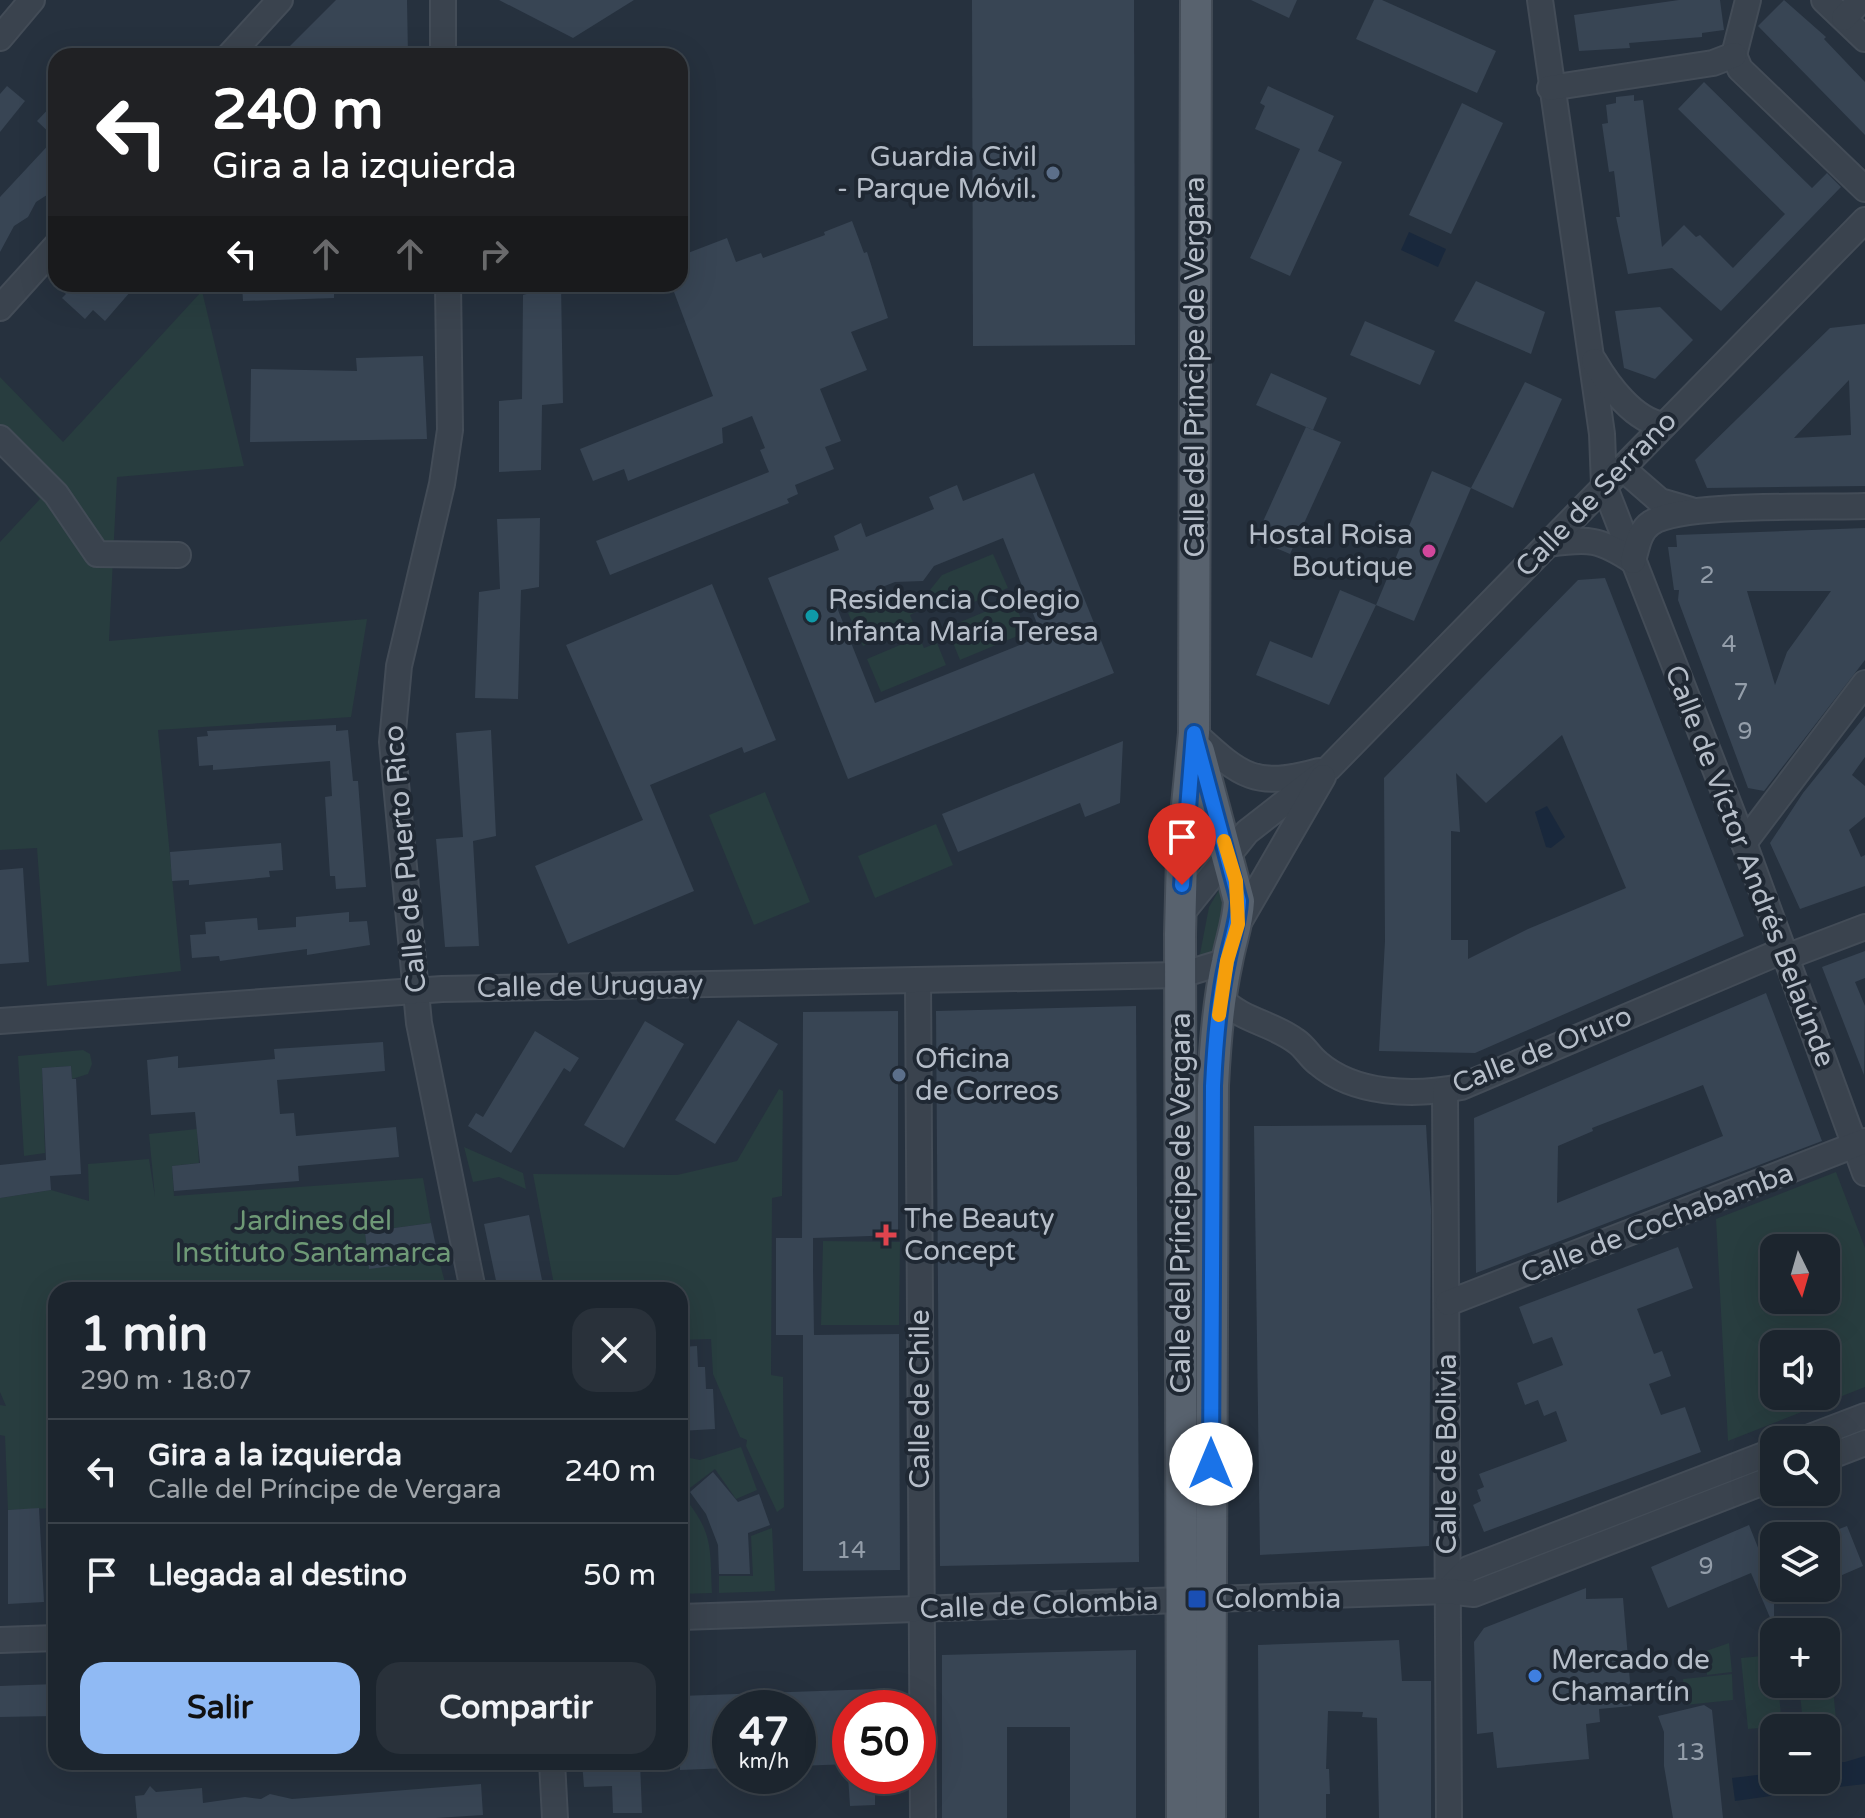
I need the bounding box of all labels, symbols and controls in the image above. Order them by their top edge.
text: 240 m [212,77,383,144]
icon: left [80,80,184,184]
place label: Guardia Civil - Parque Móvil. [837,140,1037,206]
text: Gira a la izquierda [212,145,517,188]
marker: Guardia Civil - Parque Móvil. [1044,164,1062,182]
street label: Calle del Príncipe de Vergara [1178,177,1212,557]
icon: left [220,232,264,276]
icon: ahead [304,232,348,276]
icon: ahead [388,232,432,276]
icon: right [472,232,516,276]
street label: Calle de Serrano [1508,404,1684,584]
place label: Hostal Roisa Boutique [1248,518,1413,584]
marker: Hostal Roisa Boutique [1420,542,1438,560]
house number: 2 [1699,561,1715,590]
place label: Residencia Colegio Infanta María Teresa [828,583,1099,649]
marker: Residencia Colegio Infanta María Teresa [803,607,821,625]
house number: 4 [1721,630,1737,659]
street label: Calle de Víctor Andrés Belaúnde [1658,660,1842,1072]
house number: 7 [1733,678,1749,707]
house number: 9 [1737,717,1753,746]
street label: Calle de Puerto Rico [376,724,434,994]
pin [1148,803,1216,885]
icon: arrive [1160,815,1204,859]
street label: Calle de Uruguay [476,967,704,1005]
street label: Calle de Oruro [1447,999,1637,1101]
street label: Calle del Príncipe de Vergara [1164,1013,1198,1393]
place label: Oficina de Correos [915,1042,1059,1108]
marker: Oficina de Correos [890,1066,908,1084]
street label: Calle de Cochabamba [1516,1155,1798,1291]
place label: The Beauty Concept [904,1202,1054,1268]
park label: Jardines del Instituto Santamarca [175,1204,451,1270]
marker: The Beauty Concept [875,1224,897,1246]
north arrow [1760,1234,1840,1314]
map controls [1760,1234,1840,1794]
text: 1 min [80,1306,208,1364]
button: close [572,1308,656,1392]
street label: Calle de Chile [903,1309,937,1489]
button: sound [1760,1330,1840,1410]
street label: Calle de Bolivia [1430,1354,1464,1554]
text: 290 m · 18:07 [80,1365,252,1396]
position arrow [1169,1422,1253,1506]
button: search [1760,1426,1840,1506]
text: Gira a la izquierda [148,1437,402,1474]
icon: left [80,1449,124,1493]
text: 240 m [564,1453,656,1490]
text: Calle del Príncipe de Vergara [148,1474,502,1505]
button: layers [1760,1522,1840,1602]
house number: 14 [836,1536,866,1565]
house number: 9 [1698,1552,1714,1581]
icon: arrive [80,1553,124,1597]
text: Llegada al destino [148,1557,407,1594]
text: 50 m [583,1557,656,1594]
place label: Colombia [1215,1582,1341,1616]
street label: Calle de Colombia [919,1584,1159,1626]
marker: Colombia [1186,1588,1208,1610]
button: + [1760,1618,1840,1698]
place label: Mercado de Chamartín [1551,1643,1710,1709]
button: Salir [80,1662,360,1754]
button: Compartir [376,1662,656,1754]
marker: Mercado de Chamartín [1526,1667,1544,1685]
speed limit sign: 50 [832,1690,936,1794]
text: 47 [739,1708,789,1756]
button: − [1760,1714,1840,1794]
house number: 13 [1675,1738,1705,1767]
text: km/h [739,1750,789,1774]

